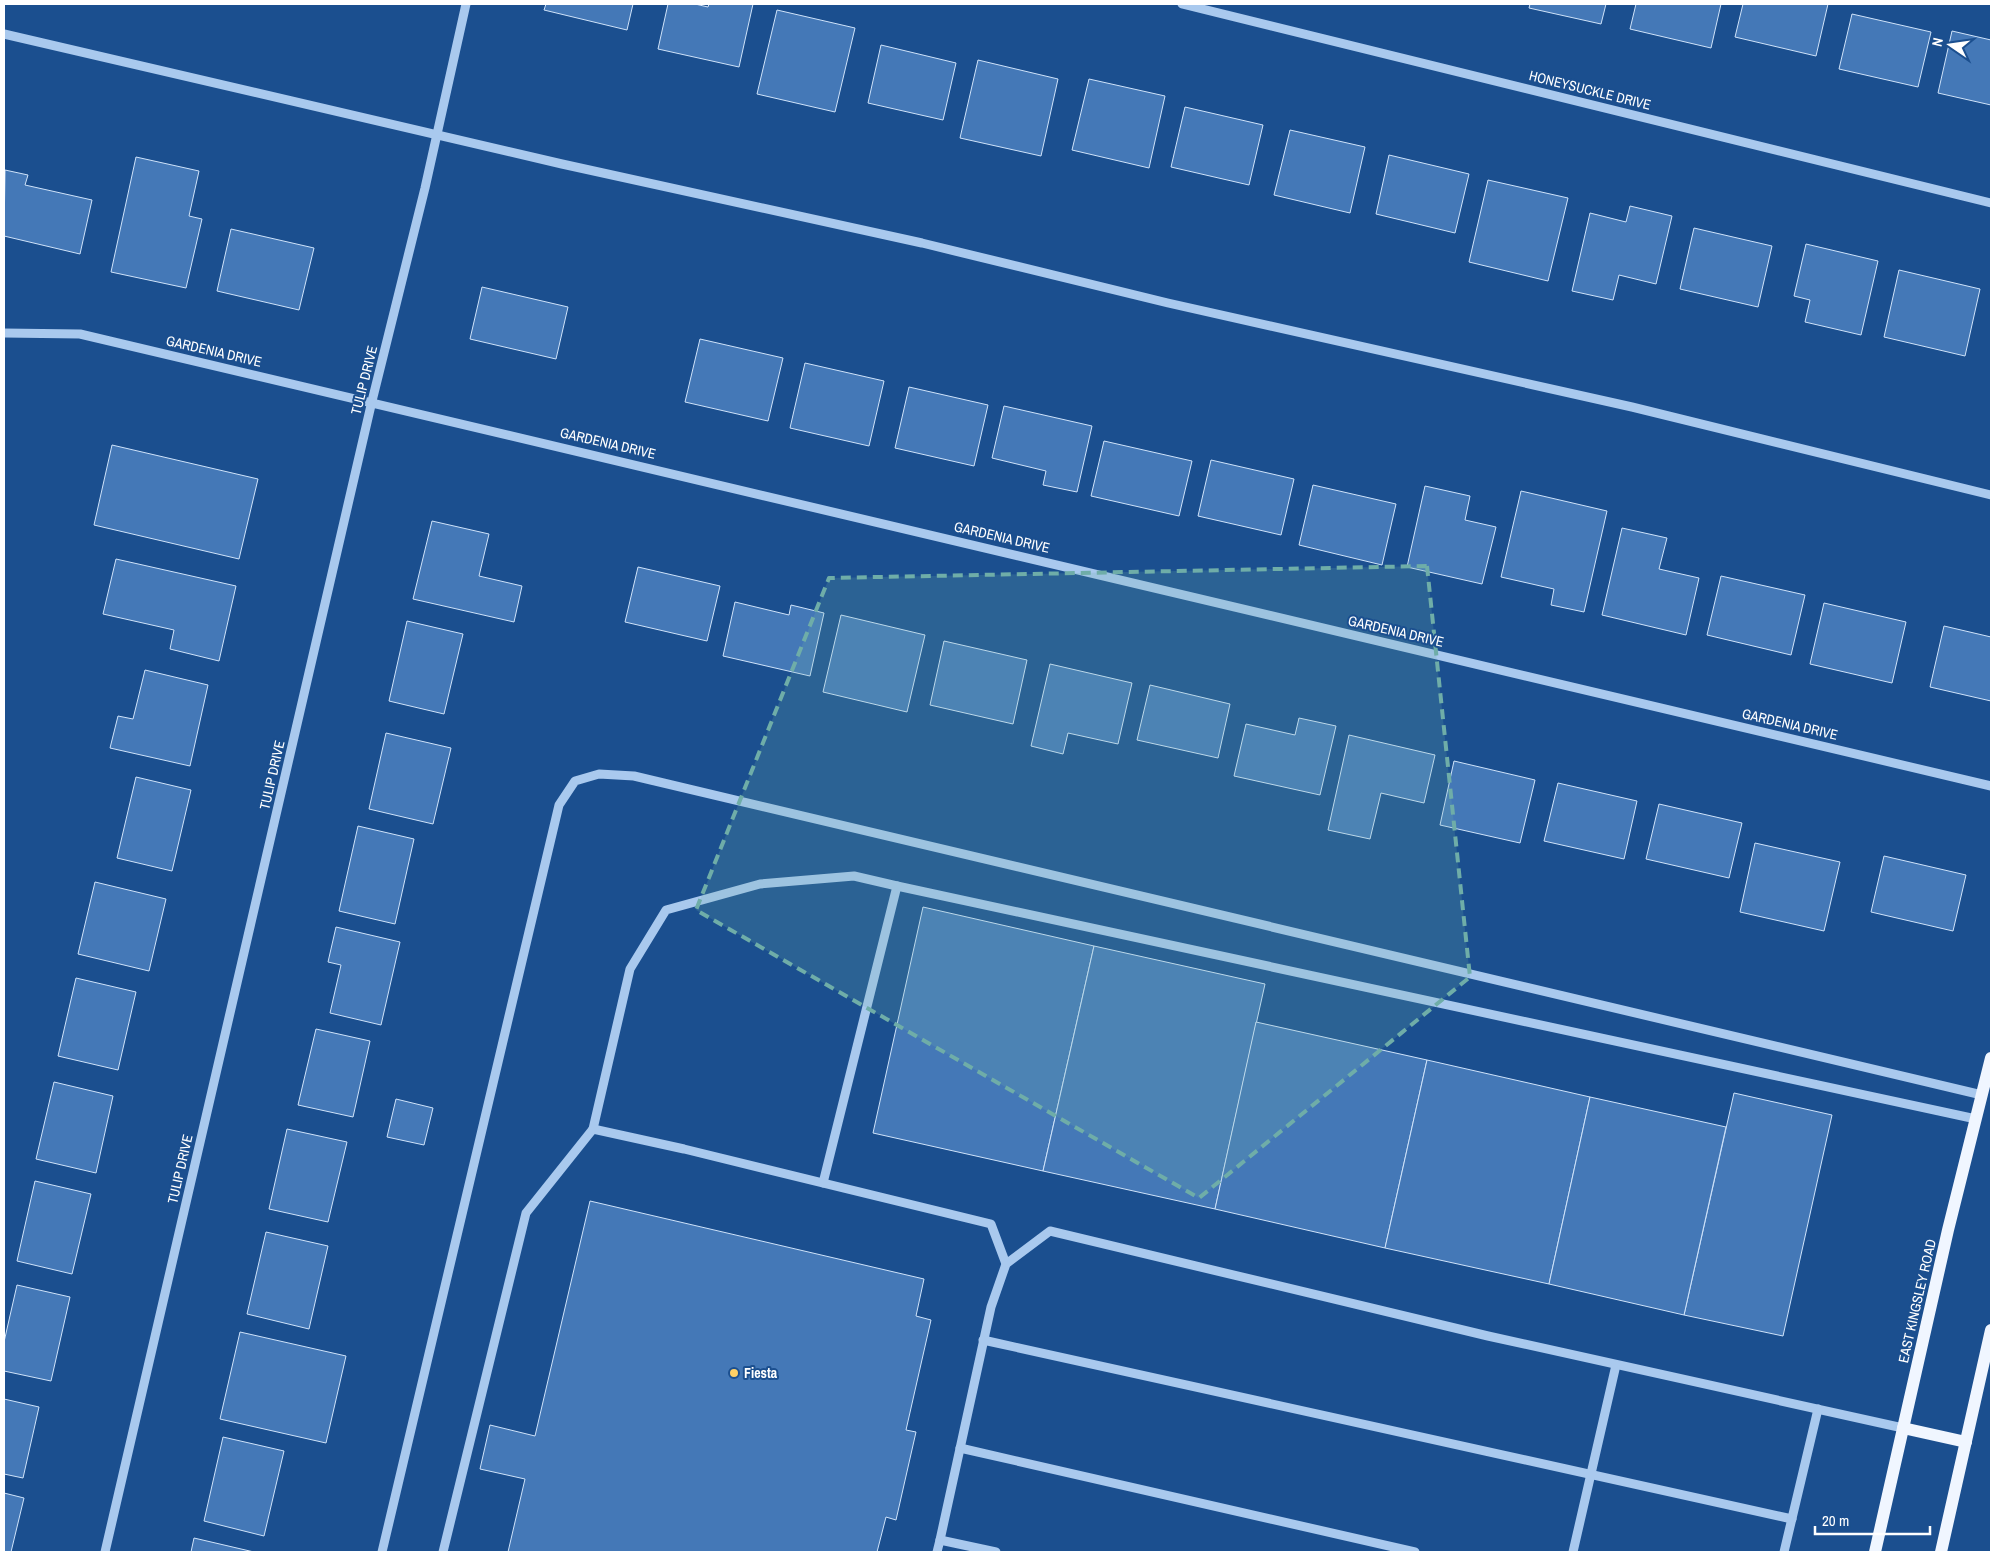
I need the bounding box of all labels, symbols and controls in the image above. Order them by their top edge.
north arrow [1925,20,1975,70]
text: N [1928,36,1947,48]
street label: HONEYSUCKLE DRIVE [1527,66,1653,114]
street label: GARDENIA DRIVE [164,331,264,371]
street label: TULIP DRIVE [347,344,381,416]
street label: GARDENIA DRIVE [558,423,658,463]
street label: GARDENIA DRIVE [952,517,1052,557]
street label: GARDENIA DRIVE [1346,611,1446,651]
street label: GARDENIA DRIVE [1740,704,1840,744]
street label: TULIP DRIVE [255,739,289,811]
street label: TULIP DRIVE [163,1133,197,1205]
street label: EAST KINGSLEY ROAD [1894,1237,1940,1365]
place label: Fiesta [744,1364,778,1382]
marker: Fiesta [728,1367,740,1379]
scale bar [1815,1504,1930,1536]
text: 20 m [1822,1510,1849,1531]

